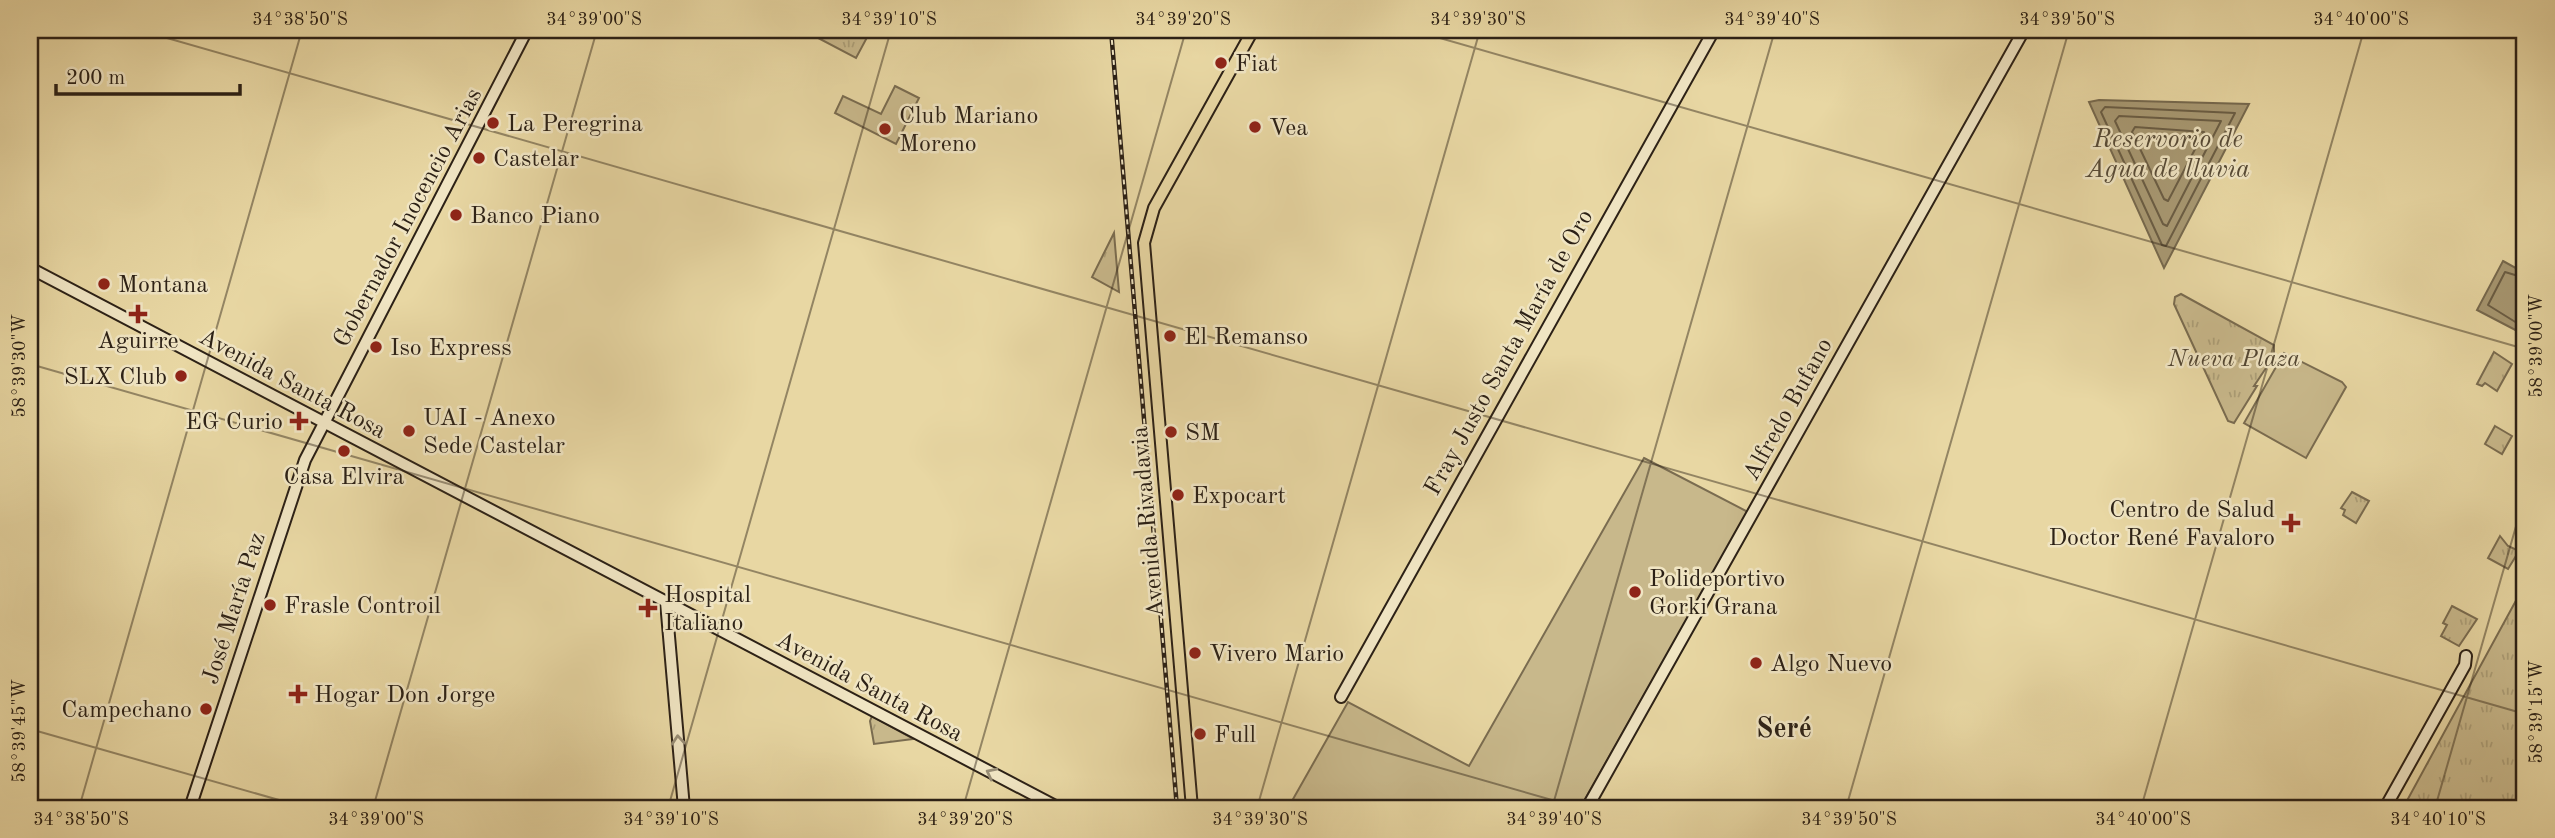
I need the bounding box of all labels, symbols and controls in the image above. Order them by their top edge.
text: 34°38'50"S [252,11,348,29]
text: 34°39'00"S [546,11,642,29]
text: 34°39'10"S [841,11,937,29]
text: 34°39'20"S [1135,11,1231,29]
text: 34°39'30"S [1430,11,1526,29]
text: 34°39'40"S [1724,11,1820,29]
text: 34°39'50"S [2019,11,2115,29]
text: 34°40'00"S [2313,11,2409,29]
scale bar [56,52,240,96]
place label: Fiat [1235,53,1278,77]
marker: Fiat [1213,55,1229,71]
text: 200 m [66,68,125,89]
street label: Gobernador Inocencio Arias [330,85,487,351]
place label: Club Mariano Moreno [899,105,1038,157]
place label: La Peregrina [507,113,643,137]
marker: La Peregrina [485,115,501,131]
place label: Vea [1269,117,1308,141]
marker: Vea [1247,119,1263,135]
marker: Club Mariano Moreno [877,121,893,137]
water label: Reservorio de Agua de lluvia [2084,127,2250,183]
place label: Castelar [493,148,579,172]
marker: Castelar [471,150,487,166]
place label: Banco Piano [470,205,600,229]
street label: Fray Justo Santa María de Oro [1421,206,1598,500]
marker: Banco Piano [448,207,464,223]
place label: Montana [118,274,208,298]
marker: Montana [96,276,112,292]
text: 58°39'00"W [2528,294,2546,398]
marker: Aguirre [130,306,146,322]
text: 58°39'30"W [11,314,29,418]
street label: Avenida Santa Rosa [195,325,390,444]
place label: El Remanso [1184,326,1308,350]
marker: El Remanso [1162,328,1178,344]
place label: Aguirre [97,330,179,354]
street label: Alfredo Bufano [1740,335,1838,485]
place label: Iso Express [390,337,512,361]
marker: Iso Express [368,339,384,355]
park label: Nueva Plaza [2167,348,2300,372]
place label: SLX Club [64,366,167,390]
marker: SLX Club [173,368,189,384]
place label: UAI - Anexo Sede Castelar [423,407,565,459]
place label: EG Curio [185,411,283,435]
marker: EG Curio [289,411,309,431]
place label: SM [1185,422,1220,446]
marker: UAI - Anexo Sede Castelar [401,423,417,439]
marker: SM [1163,424,1179,440]
street label: Avenida Rivadavia [1129,425,1169,619]
marker: Casa Elvira [336,443,352,459]
place label: Casa Elvira [284,466,405,490]
place label: Expocart [1192,485,1286,509]
marker: Expocart [1170,487,1186,503]
place label: Centro de Salud Doctor René Favaloro [2048,499,2275,551]
marker: Centro de Salud Doctor René Favaloro [2281,513,2301,533]
street label: José María Paz [199,530,271,687]
place label: Polideportivo Gorki Grana [1649,568,1785,620]
place label: Hospital Italiano [664,584,751,636]
marker: Polideportivo Gorki Grana [1627,584,1643,600]
place label: Frasle Controil [284,595,441,619]
marker: Frasle Controil [262,597,278,613]
marker: Hospital Italiano [638,598,658,618]
street label: Avenida Santa Rosa [772,628,967,747]
place label: Vivero Mario [1209,643,1344,667]
marker: Vivero Mario [1187,645,1203,661]
place label: Algo Nuevo [1770,653,1892,677]
marker: Algo Nuevo [1748,655,1764,671]
text: 58°39'15"W [2528,660,2546,764]
text: 58°39'45"W [11,679,29,783]
marker: Hogar Don Jorge [288,684,308,704]
place label: Hogar Don Jorge [314,684,495,708]
place label: Campechano [61,699,192,723]
marker: Campechano [198,701,214,717]
district label: Seré [1756,716,1812,744]
place label: Full [1214,724,1256,748]
marker: Full [1192,726,1208,742]
one-way arrow [671,734,686,745]
one-way arrow [986,768,998,782]
text: 34°38'50"S [33,811,129,829]
text: 34°39'00"S [328,811,424,829]
text: 34°39'10"S [623,811,719,829]
text: 34°39'20"S [917,811,1013,829]
text: 34°39'30"S [1212,811,1308,829]
text: 34°39'40"S [1506,811,1602,829]
text: 34°39'50"S [1801,811,1897,829]
text: 34°40'00"S [2095,811,2191,829]
text: 34°40'10"S [2390,811,2486,829]

